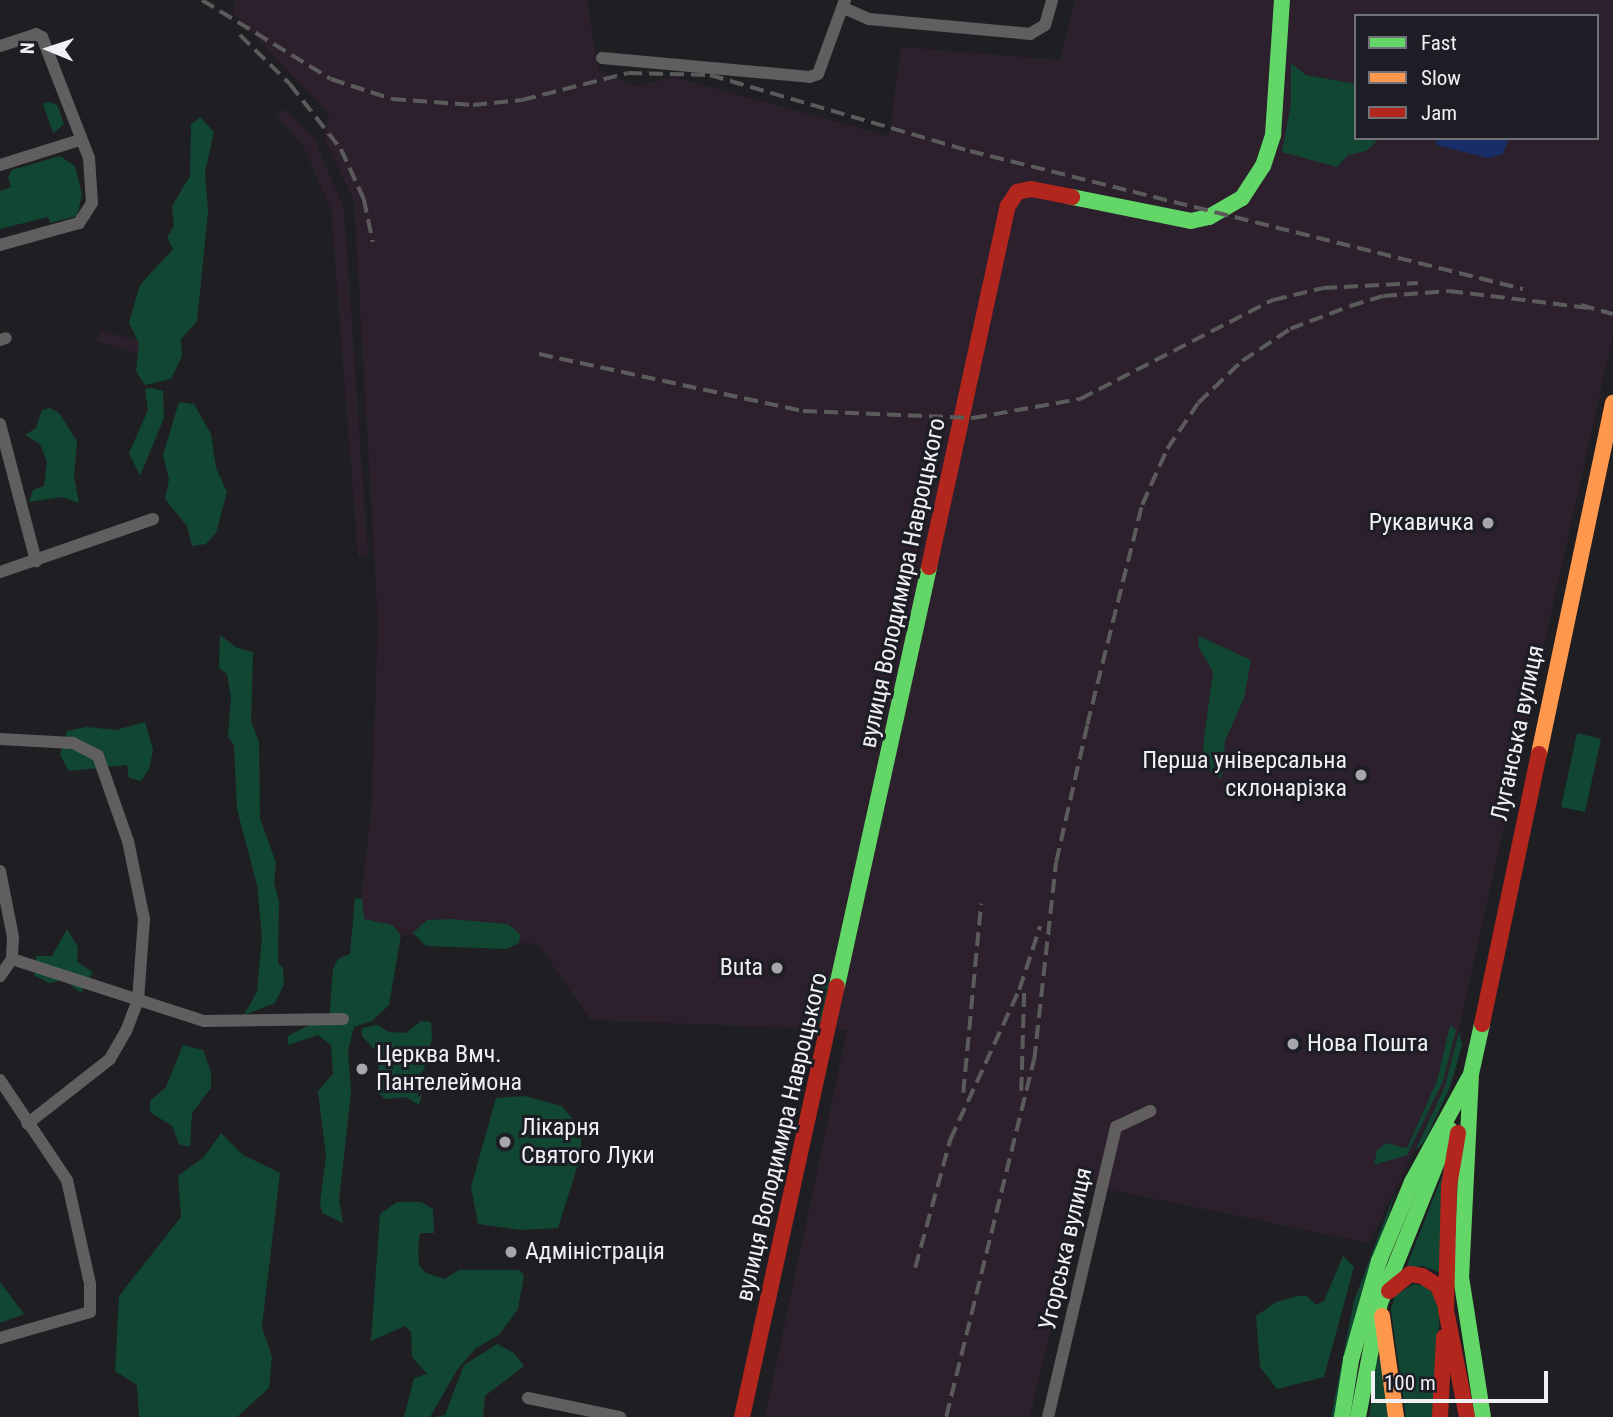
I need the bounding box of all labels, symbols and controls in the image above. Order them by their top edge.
north arrow [14,14,84,84]
legend [1354,14,1599,140]
text: Fast [1421,31,1457,55]
text: N [16,42,39,54]
text: Slow [1421,66,1461,90]
text: Jam [1421,101,1457,125]
street label: вулиця Володимира Навроцького [854,416,952,750]
place label: Рукавичка [1369,509,1474,537]
marker: Рукавичка [1480,515,1496,531]
street label: Луганська вулиця [1485,643,1551,823]
place label: Перша універсальна склонарізка [1142,747,1347,803]
marker: Перша універсальна склонарізка [1353,767,1369,783]
place label: Buta [720,954,763,982]
marker: Buta [769,960,785,976]
street label: вулиця Володимира Навроцького [730,970,834,1304]
place label: Нова Пошта [1307,1030,1428,1058]
marker: Нова Пошта [1285,1036,1301,1052]
place label: Церква Вмч. Пантелеймона [376,1041,522,1097]
marker: Церква Вмч. Пантелеймона [354,1061,370,1077]
place label: Лікарня Святого Луки [521,1114,655,1170]
marker: Лікарня Святого Луки [495,1132,515,1152]
street label: Угорська вулиця [1033,1165,1099,1333]
place label: Адміністрація [525,1238,665,1266]
marker: Адміністрація [503,1244,519,1260]
scale bar [1375,1358,1552,1402]
text: 100 m [1384,1371,1436,1395]

